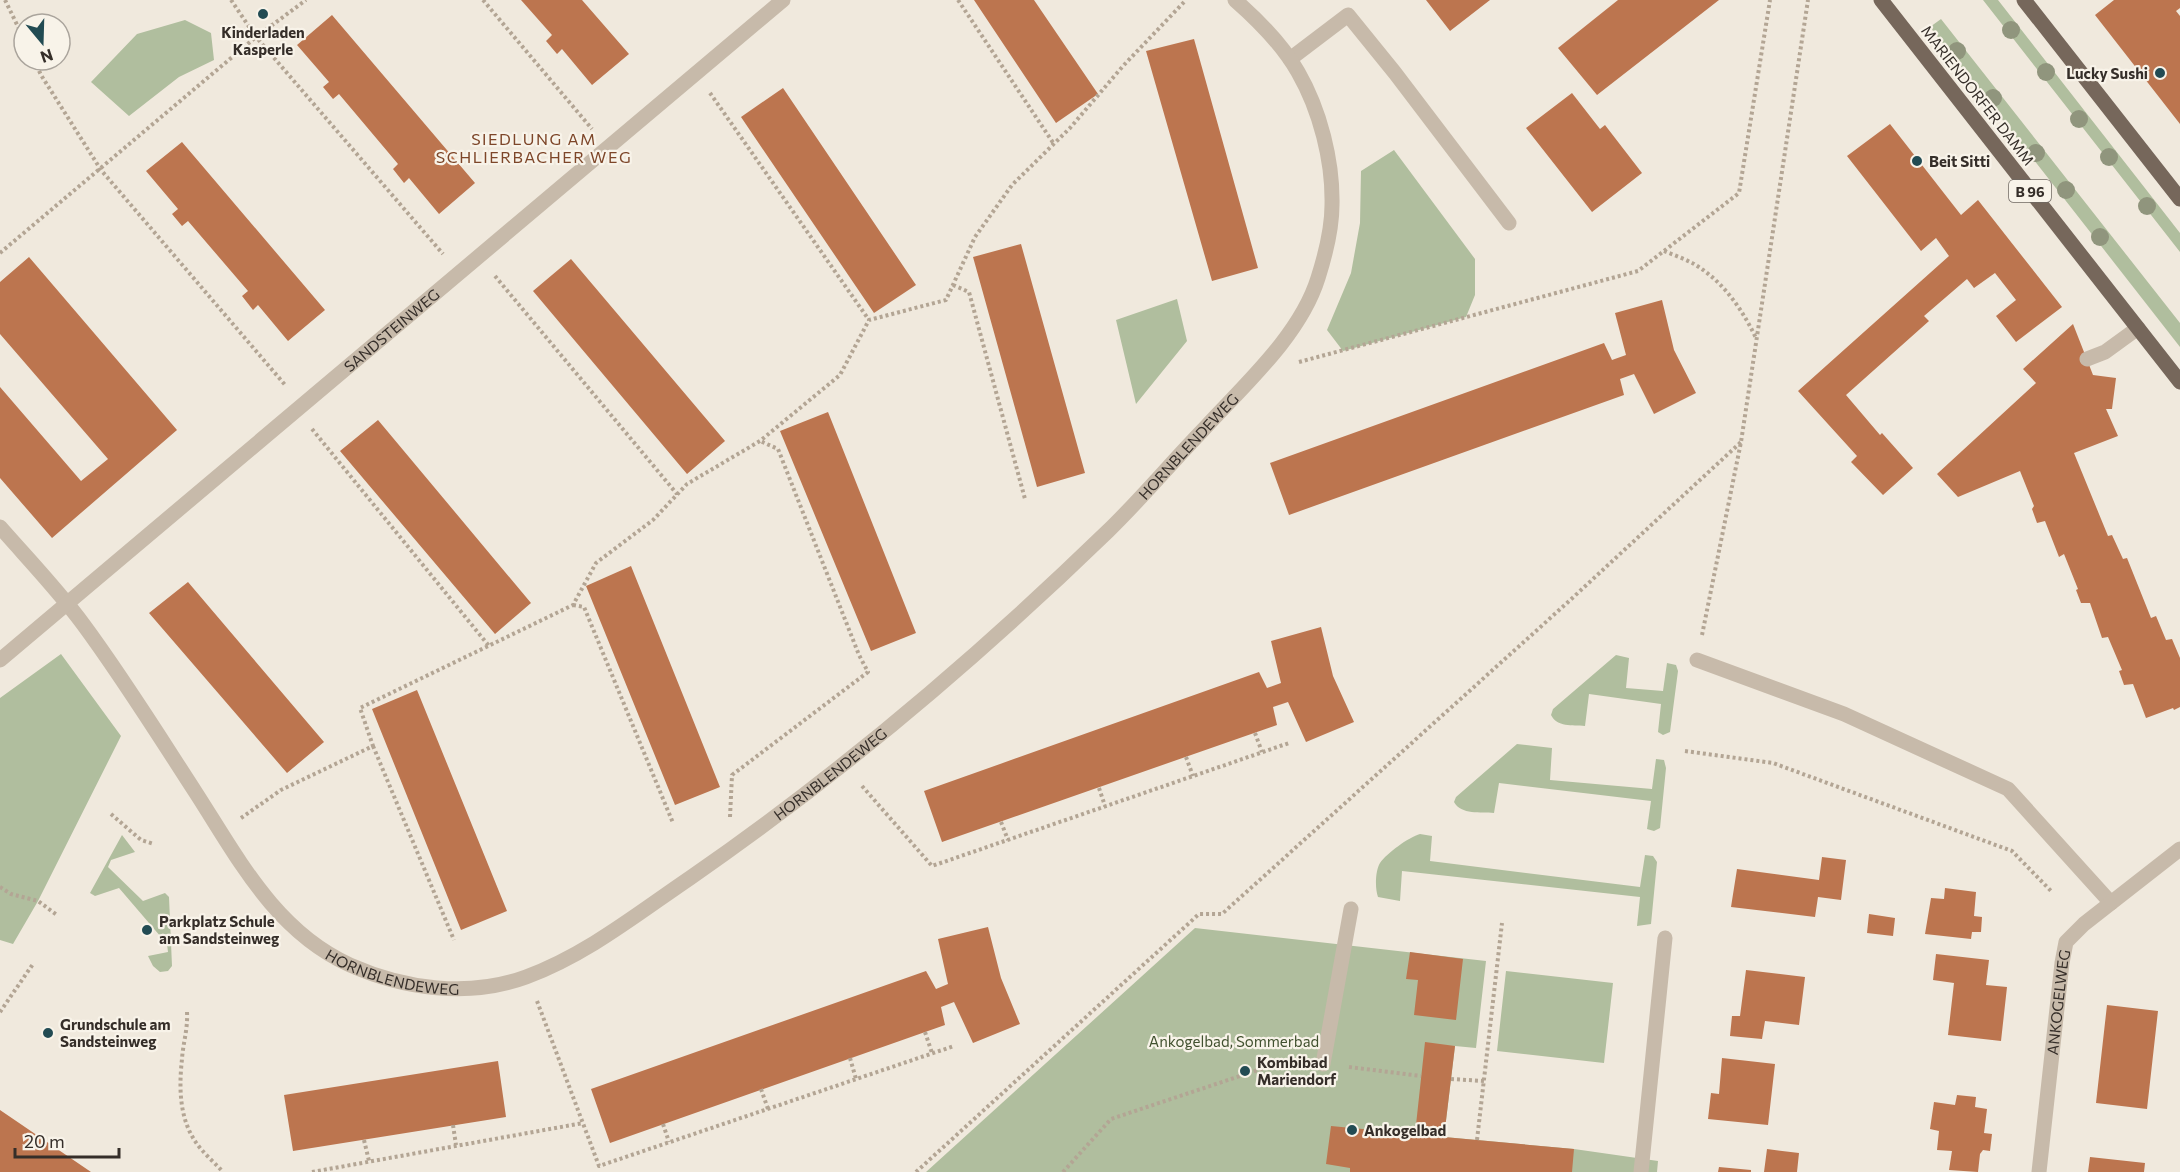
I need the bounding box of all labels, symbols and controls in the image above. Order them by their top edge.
marker: Kinderladen Kasperle [256,7,270,21]
north arrow [12,12,72,72]
street label: MARIENDORFER DAMM [1918,21,2038,169]
place label: Kinderladen Kasperle [221,23,305,58]
text: N [38,46,56,68]
place label: Lucky Sushi [2066,64,2148,82]
marker: Lucky Sushi [2153,66,2167,80]
district label: SIEDLUNG AM SCHLIERBACHER WEG [436,129,632,166]
place label: Beit Sitti [1929,152,1990,170]
marker: Beit Sitti [1910,154,1924,168]
road number: B 96 [2009,180,2051,202]
street label: SANDSTEINWEG [340,285,443,375]
street label: HORNBLENDEWEG [1134,389,1242,503]
street label: HORNBLENDEWEG [770,724,890,824]
place label: Parkplatz Schule am Sandsteinweg [159,912,279,947]
marker: Parkplatz Schule am Sandsteinweg [140,923,154,937]
street label: HORNBLENDEWEG [323,945,459,998]
street label: ANKOGELWEG [2043,948,2073,1056]
place label: Grundschule am Sandsteinweg [60,1015,170,1050]
marker: Grundschule am Sandsteinweg [41,1026,55,1040]
park label: Ankogelbad, Sommerbad [1149,1032,1319,1050]
place label: Kombibad Mariendorf [1257,1053,1337,1088]
marker: Kombibad Mariendorf [1238,1064,1252,1078]
scale bar [15,1121,118,1159]
place label: Ankogelbad [1364,1121,1446,1139]
marker: Ankogelbad [1345,1123,1359,1137]
text: 20 m [24,1130,65,1152]

